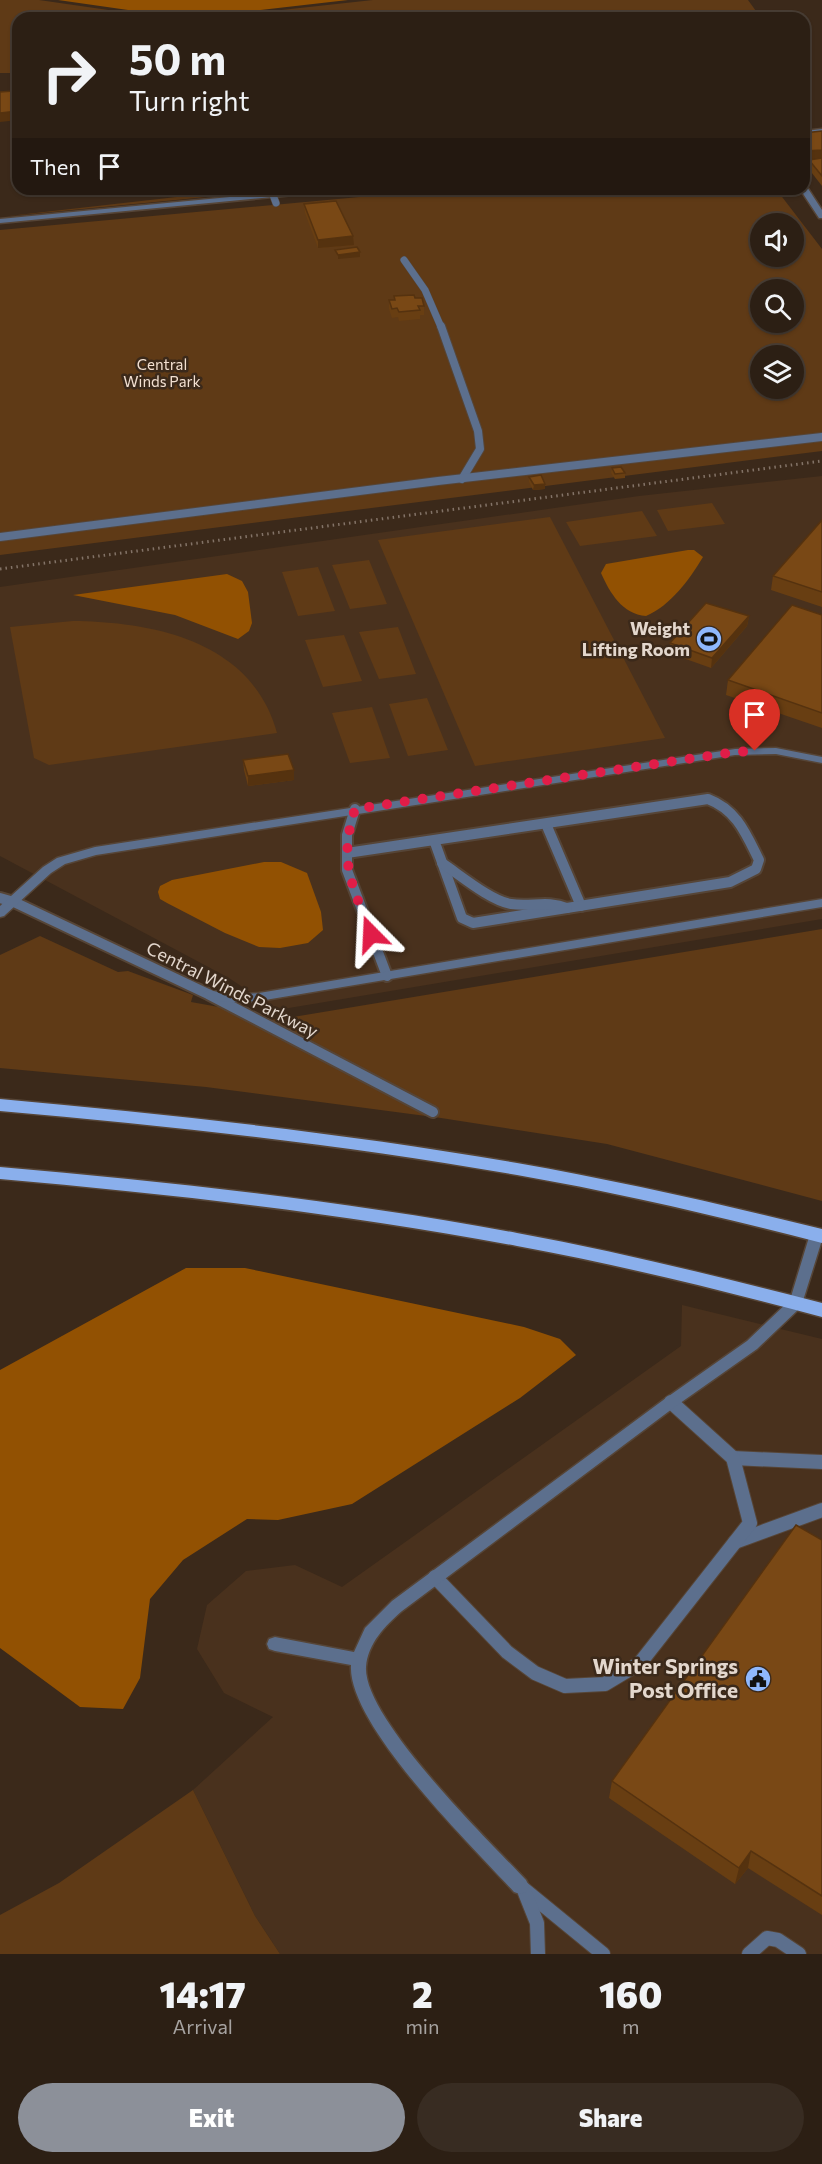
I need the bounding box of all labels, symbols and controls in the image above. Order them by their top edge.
text: 50 m [129,32,226,84]
icon: right [30,36,108,114]
text: Turn right [129,84,249,117]
icon: arrive [93,150,126,183]
text: Then [30,153,81,180]
map controls [750,213,804,399]
button: sound [750,213,804,267]
button: search [750,279,804,333]
button: layers [750,345,804,399]
park label: Central Winds Park [123,355,201,390]
place label: Weight Lifting Room [582,617,690,660]
sports icon: Weight Lifting Room [694,624,724,654]
pin [729,689,780,751]
icon: arrive [738,698,771,731]
position arrow [339,902,403,966]
street label: Central Winds Parkway [143,936,322,1042]
place label: Winter Springs Post Office [592,1653,738,1702]
public building icon: Winter Springs Post Office [743,1664,773,1694]
text: 14:17 [160,1971,246,2015]
text: 2 [412,1971,433,2015]
text: 160 [599,1971,662,2015]
text: Arrival [172,2014,233,2038]
text: min [405,2014,439,2038]
text: m [622,2014,639,2038]
button: Exit [18,2083,405,2152]
button: Share [417,2083,804,2152]

